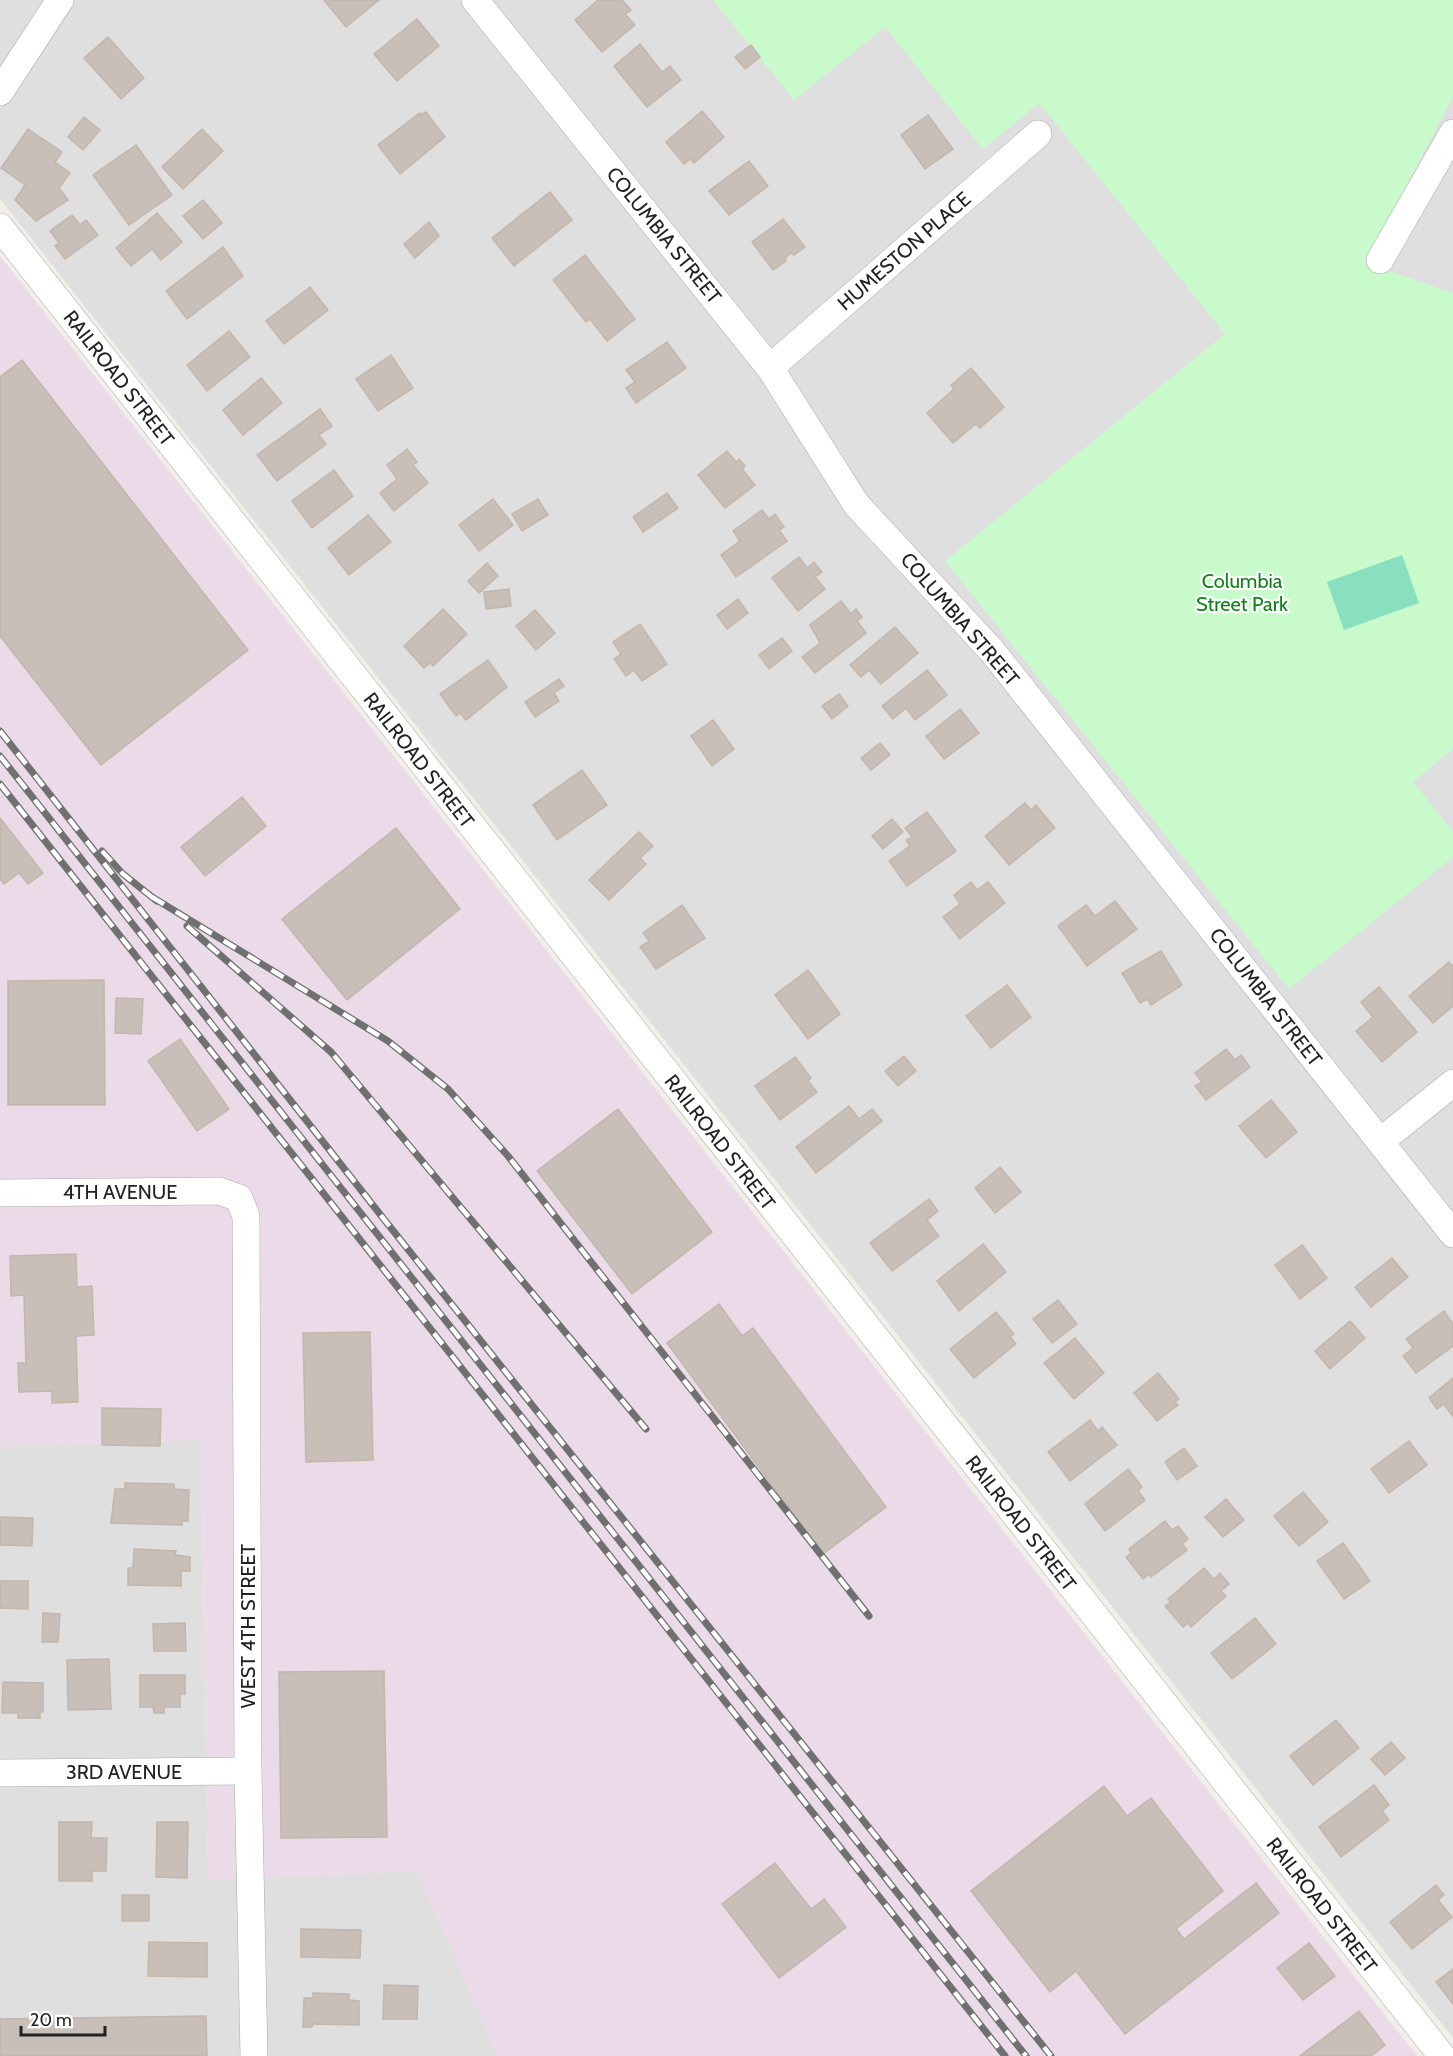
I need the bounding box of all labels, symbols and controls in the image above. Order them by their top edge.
street label: COLUMBIA STREET [602,162,727,308]
street label: HUMESTON PLACE [833,187,975,315]
street label: RAILROAD STREET [59,305,180,451]
street label: COLUMBIA STREET [896,547,1025,691]
park label: Columbia Street Park [1196,569,1288,616]
street label: RAILROAD STREET [359,687,480,833]
street label: COLUMBIA STREET [1205,923,1328,1071]
street label: RAILROAD STREET [660,1069,781,1215]
street label: 4TH AVENUE [63,1180,177,1204]
street label: RAILROAD STREET [961,1450,1082,1596]
street label: WEST 4TH STREET [236,1543,260,1708]
street label: 3RD AVENUE [66,1760,182,1784]
street label: RAILROAD STREET [1262,1832,1383,1978]
scale bar [21,1999,105,2037]
text: 20 m [30,2009,72,2031]

